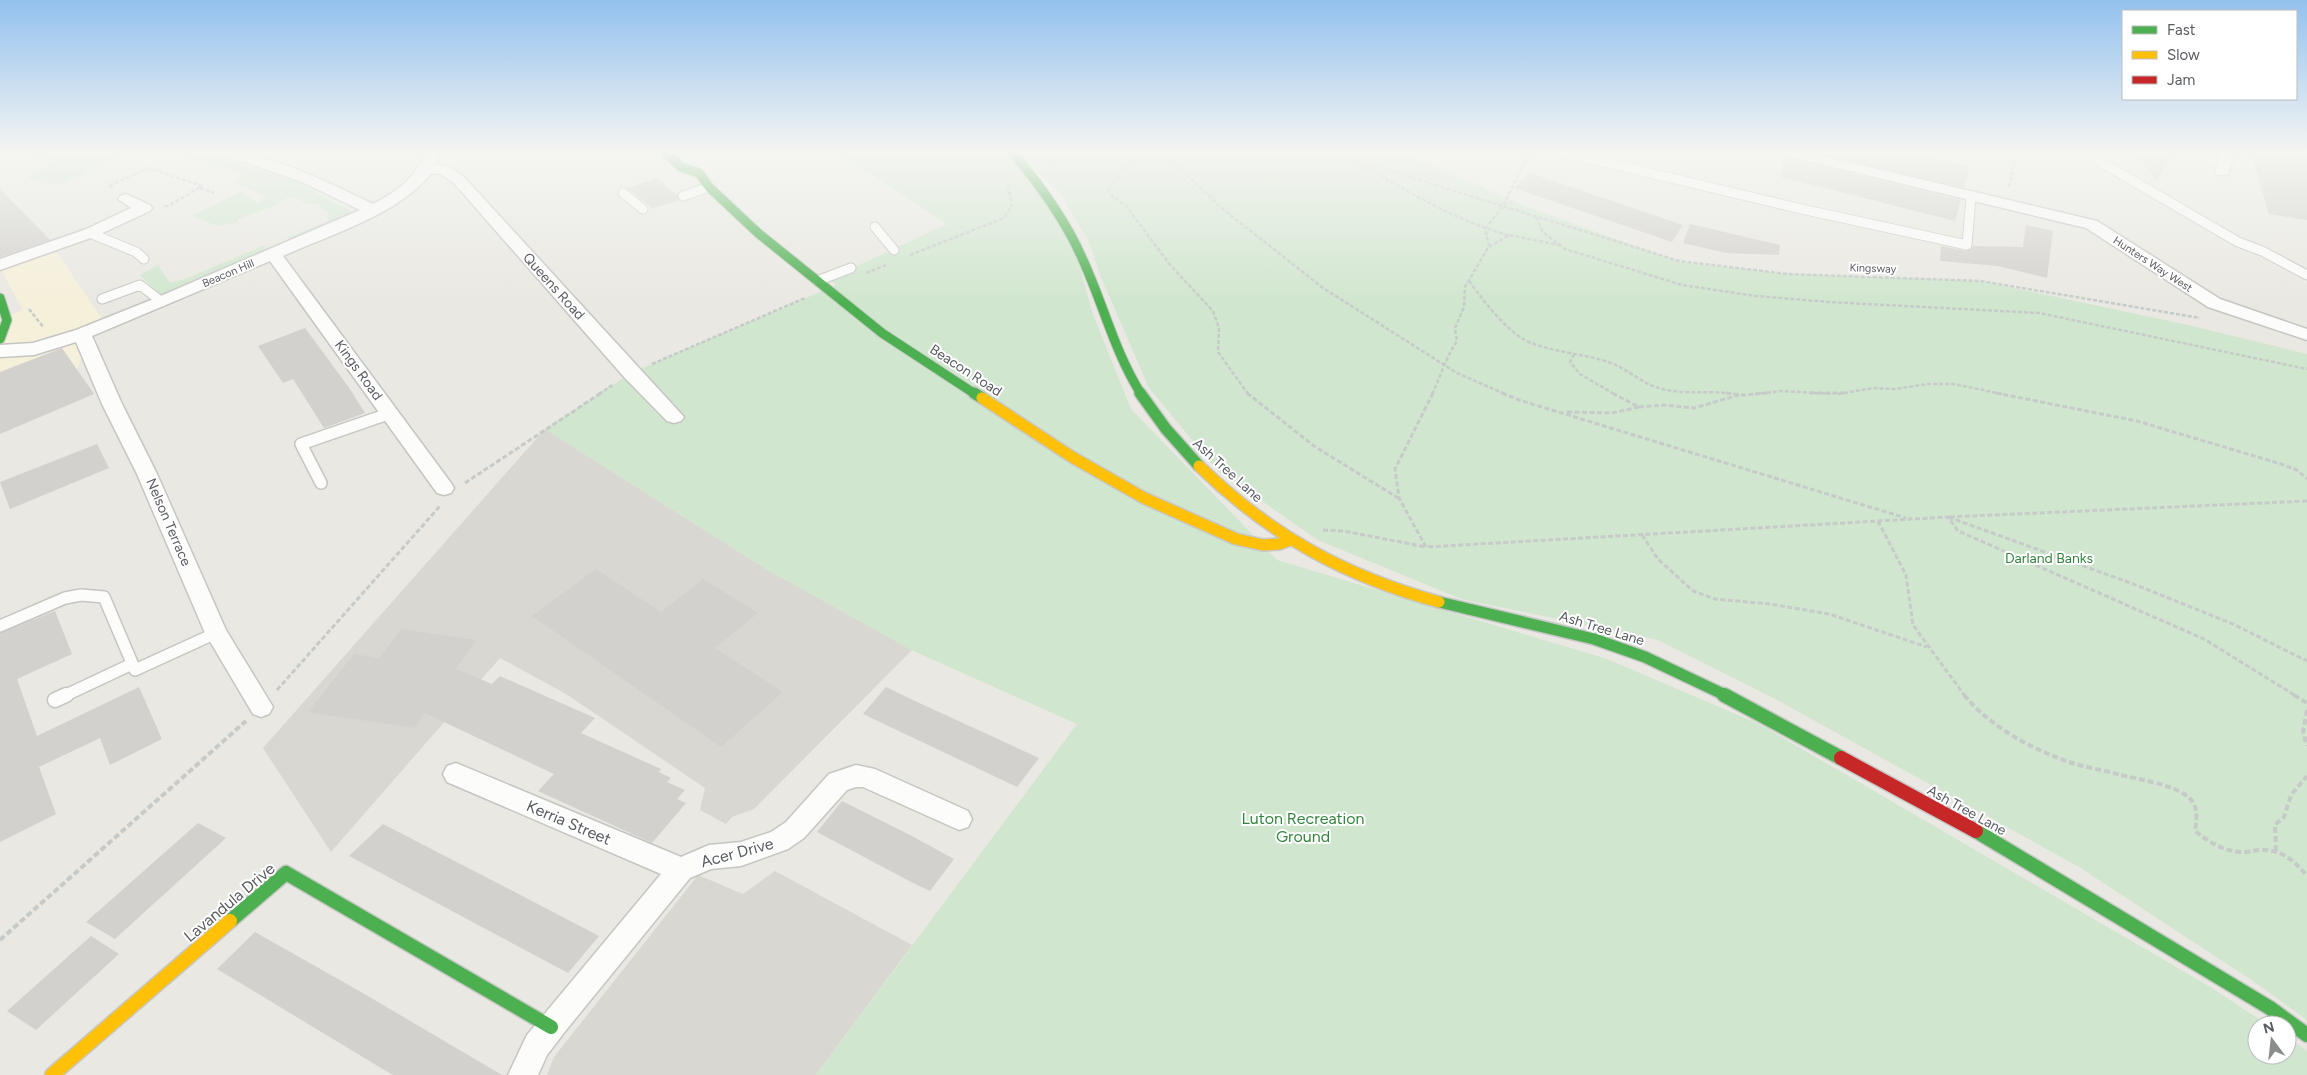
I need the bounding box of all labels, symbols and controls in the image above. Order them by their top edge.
legend [2122,10,2297,100]
text: Fast [2167,21,2196,39]
text: Slow [2167,46,2200,64]
text: Jam [2167,71,2195,89]
street label: Hunters Way West [2111,234,2195,295]
street label: Queens Road [519,249,588,323]
street label: Beacon Hill [200,257,256,290]
street label: Kingsway [1849,261,1897,276]
street label: Kings Road [331,337,386,404]
street label: Beacon Road [926,341,1005,400]
street label: Ash Tree Lane [1189,435,1266,506]
street label: Nelson Terrace [142,476,195,569]
park label: Darland Banks [2005,550,2093,567]
street label: Ash Tree Lane [1557,608,1647,650]
street label: Ash Tree Lane [1924,782,2010,839]
street label: Kerria Street [524,796,614,849]
park label: Luton Recreation Ground [1241,809,1365,846]
street label: Acer Drive [699,834,776,871]
street label: Lavandula Drive [180,859,279,946]
north arrow [2247,1015,2297,1065]
text: N [2261,1018,2276,1038]

